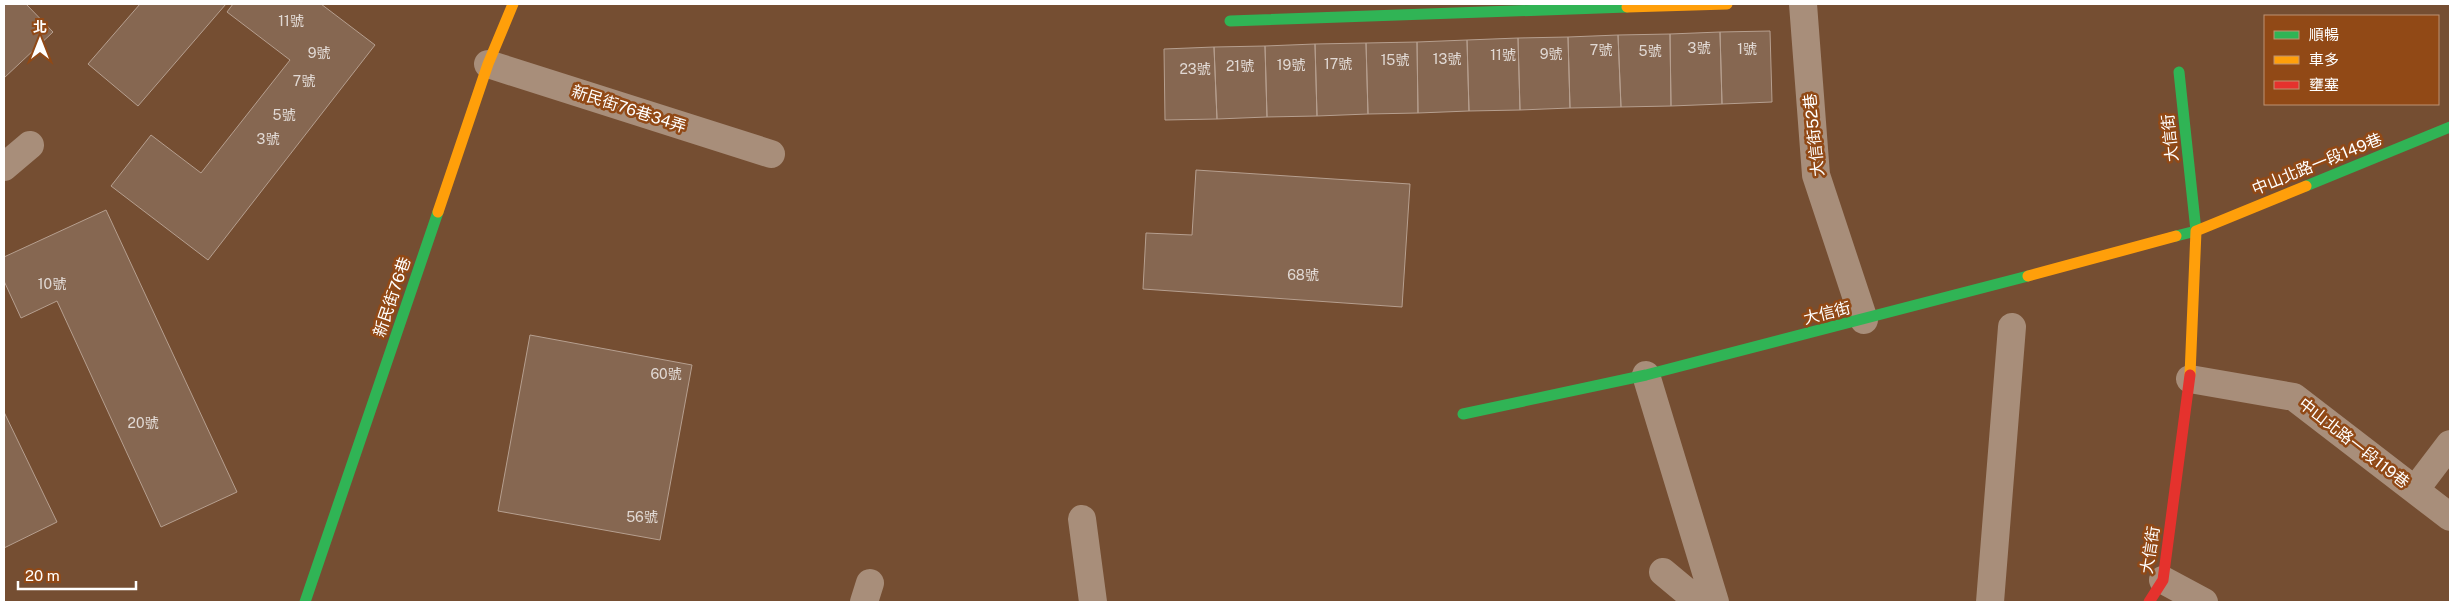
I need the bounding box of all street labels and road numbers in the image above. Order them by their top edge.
street label: 新民街76巷34弄 [569,82,689,136]
street label: 大信街52巷 [1800,92,1828,178]
street label: 大信街 [2158,113,2182,163]
street label: 中山北路一段149巷 [2249,129,2385,199]
street label: 新民街76巷 [369,255,415,339]
street label: 大信街 [1801,298,1853,328]
street label: 中山北路一段119巷 [2295,394,2413,492]
street label: 大信街 [2137,525,2163,575]

